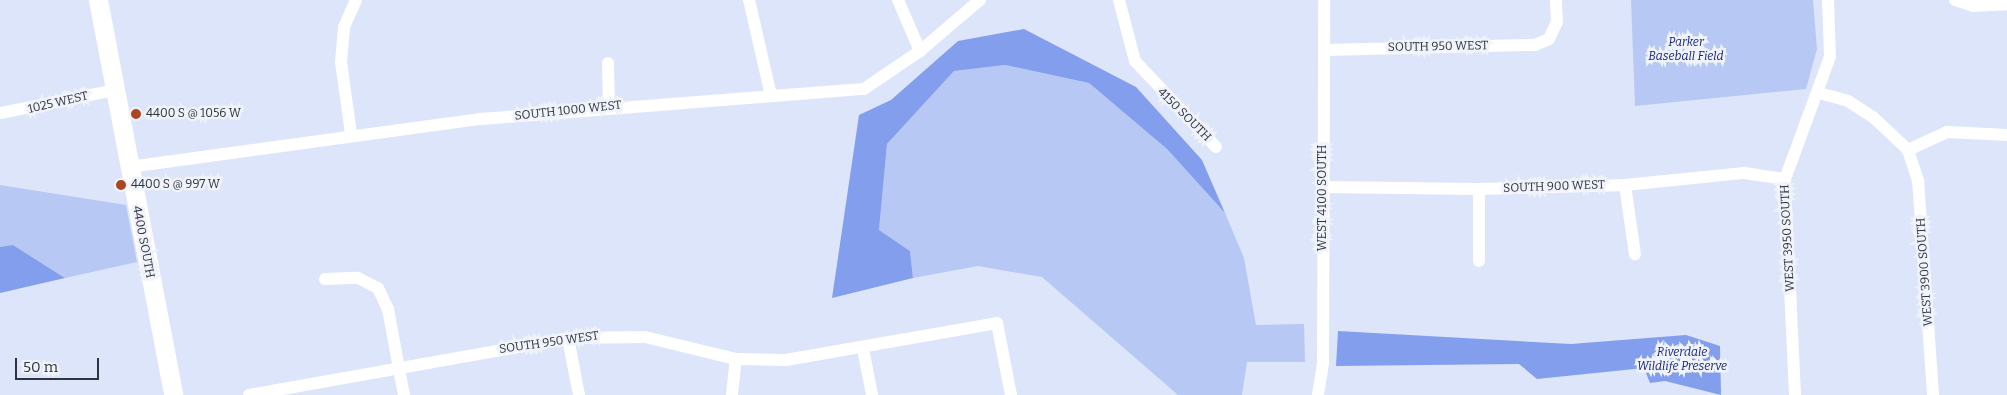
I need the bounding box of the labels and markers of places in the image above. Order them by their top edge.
place label: 4400 S @ 1056 W [146,107,241,121]
marker: 4400 S @ 1056 W [130,108,142,120]
place label: 4400 S @ 997 W [131,178,220,192]
marker: 4400 S @ 997 W [115,179,127,191]

